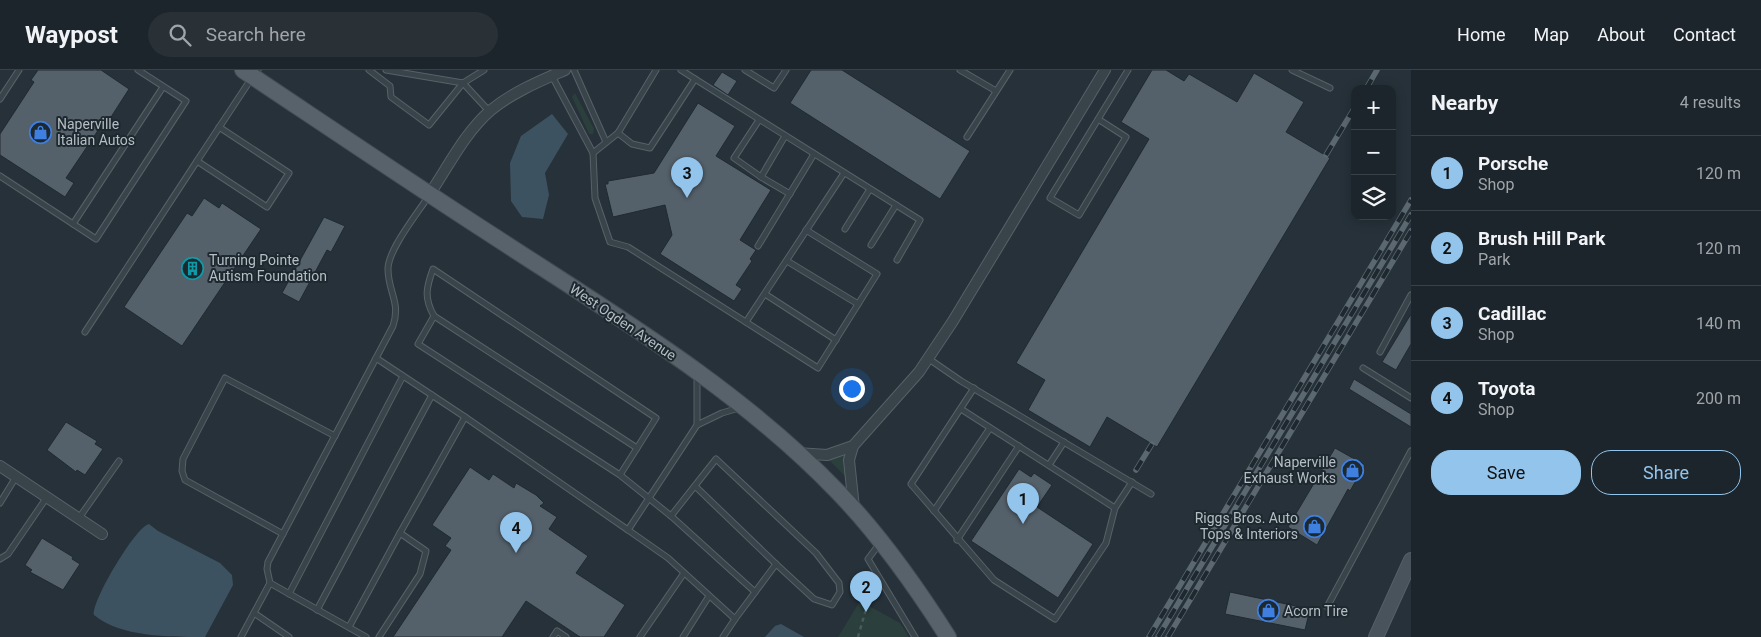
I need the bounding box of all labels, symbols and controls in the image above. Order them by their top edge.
search box [148,12,498,57]
text: Waypost [25,21,118,49]
icon: search [166,21,194,49]
text: Search here [206,23,306,46]
text: Home [1457,24,1506,45]
text: Map [1534,24,1569,45]
text: About [1597,24,1645,45]
text: Contact [1673,24,1736,45]
map controls [1351,85,1396,220]
button: + [1351,85,1396,130]
text: Nearby [1431,91,1498,115]
text: 4 results [1680,93,1741,112]
place label: Naperville Italian Autos [57,116,135,148]
shop icon: Naperville Italian Autos [29,120,53,144]
button: − [1351,130,1396,175]
text: Porsche [1478,152,1548,175]
pin: 3 [671,157,703,198]
text: 1 [1442,164,1452,183]
text: 120 m [1696,164,1741,183]
button: layers [1351,175,1396,220]
text: Shop [1478,175,1514,194]
text: Brush Hill Park [1478,227,1606,250]
text: 2 [1442,239,1452,258]
text: 120 m [1696,239,1741,258]
text: Park [1478,250,1510,269]
place label: Turning Pointe Autism Foundation [209,252,327,284]
building icon: Turning Pointe Autism Foundation [181,256,205,280]
street label: West Ogden Avenue [567,280,679,364]
text: Cadillac [1478,302,1546,325]
text: 3 [1442,314,1452,333]
text: 140 m [1696,314,1741,333]
text: Shop [1478,325,1514,344]
your location [839,376,865,402]
text: Toyota [1478,377,1536,400]
text: 4 [1442,389,1452,408]
text: 200 m [1696,389,1741,408]
text: Shop [1478,400,1514,419]
button: Save [1431,450,1581,495]
button: Share [1591,450,1741,495]
place label: Naperville Exhaust Works [1244,454,1336,486]
shop icon: Naperville Exhaust Works [1340,458,1364,482]
pin: 1 [1007,483,1039,524]
place label: Riggs Bros. Auto Tops & Interiors [1195,510,1298,542]
pin: 4 [500,512,532,553]
shop icon: Riggs Bros. Auto Tops & Interiors [1302,514,1326,538]
pin: 2 [850,571,882,612]
shop icon: Acorn Tire [1256,599,1280,623]
place label: Acorn Tire [1284,603,1348,619]

